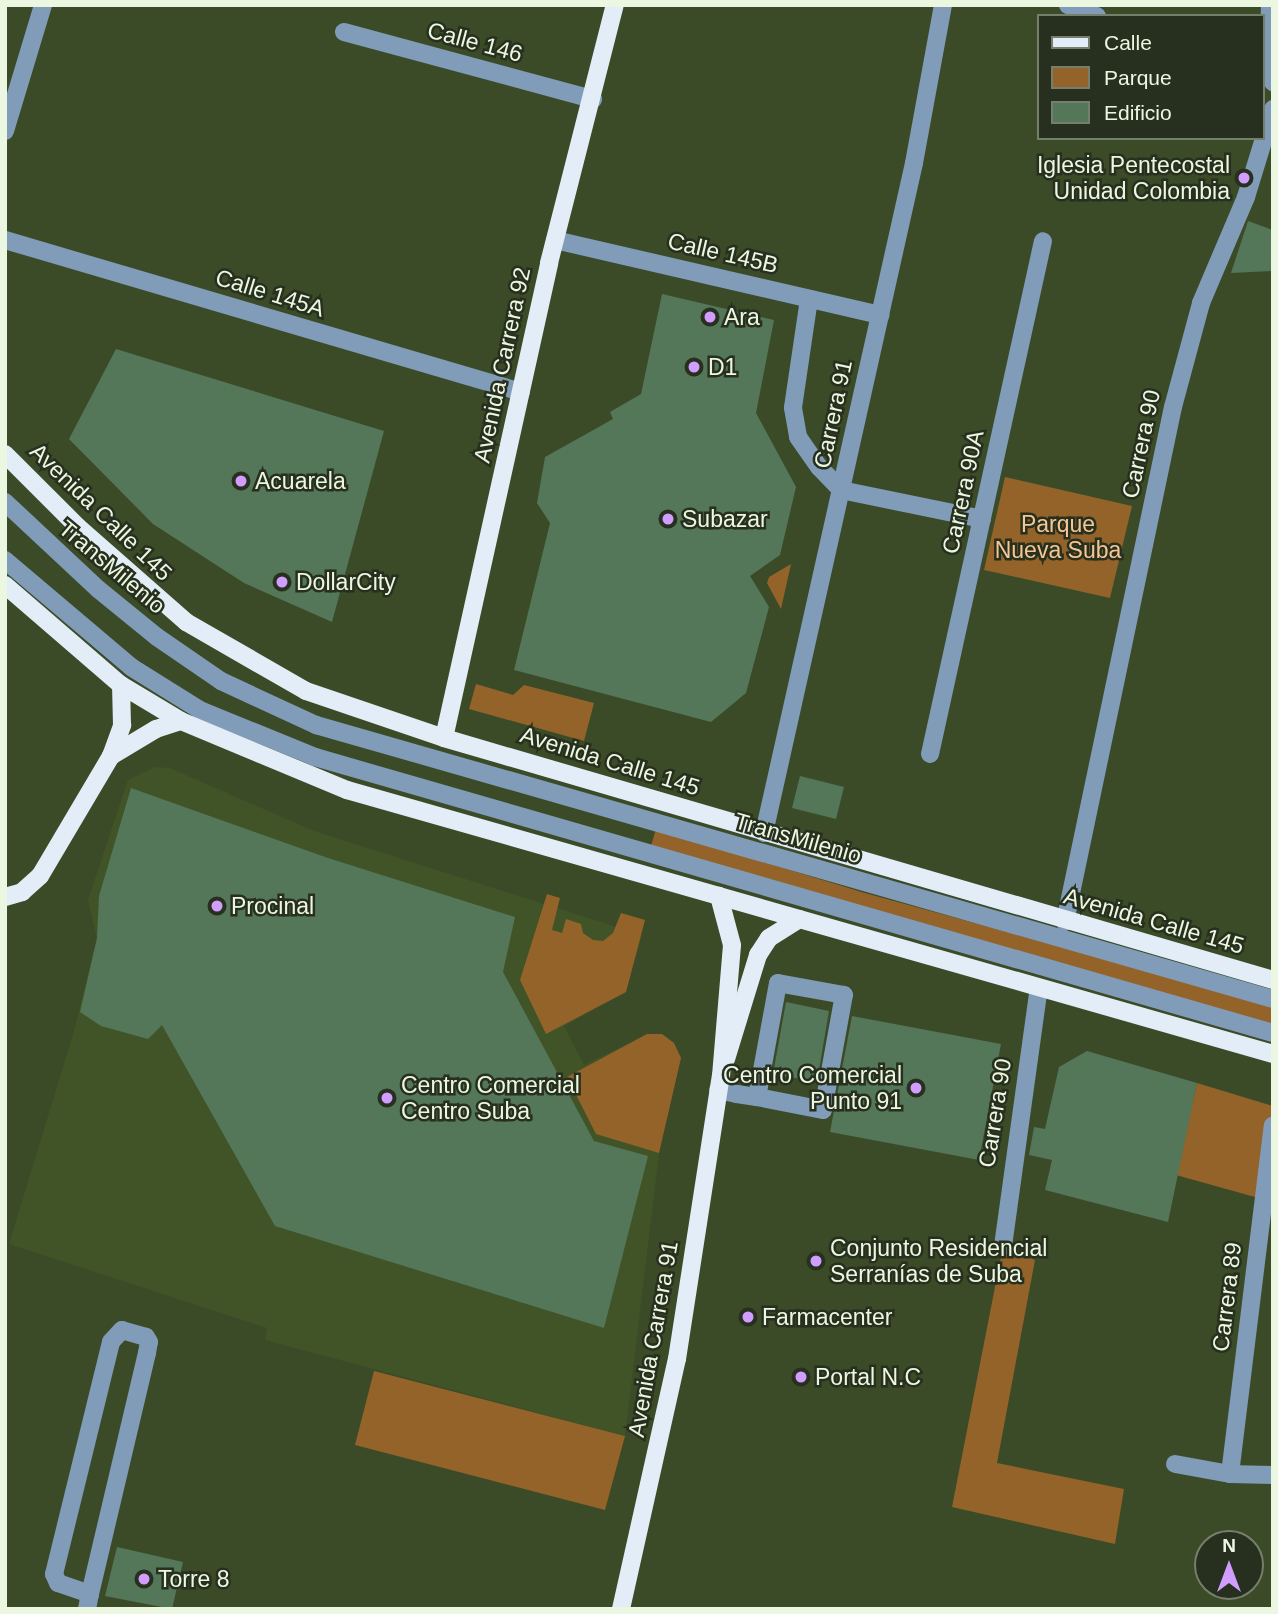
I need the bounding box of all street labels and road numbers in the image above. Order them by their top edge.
street label: Calle 146 [424,16,526,68]
street label: Calle 145B [665,227,781,279]
street label: Calle 145A [212,263,328,323]
street label: Avenida Carrera 92 [468,265,536,465]
street label: Carrera 91 [808,357,858,471]
street label: Carrera 90 [1116,387,1166,501]
street label: Carrera 90A [936,428,990,556]
street label: Avenida Calle 145 [24,437,178,587]
street label: TransMilenio [53,514,171,620]
street label: Avenida Calle 145 [517,721,703,801]
street label: TransMilenio [731,807,865,869]
street label: Avenida Calle 145 [1061,882,1247,960]
street label: Carrera 90 [973,1057,1017,1169]
street label: Avenida Carrera 91 [622,1239,684,1439]
street label: Carrera 89 [1207,1241,1247,1353]

